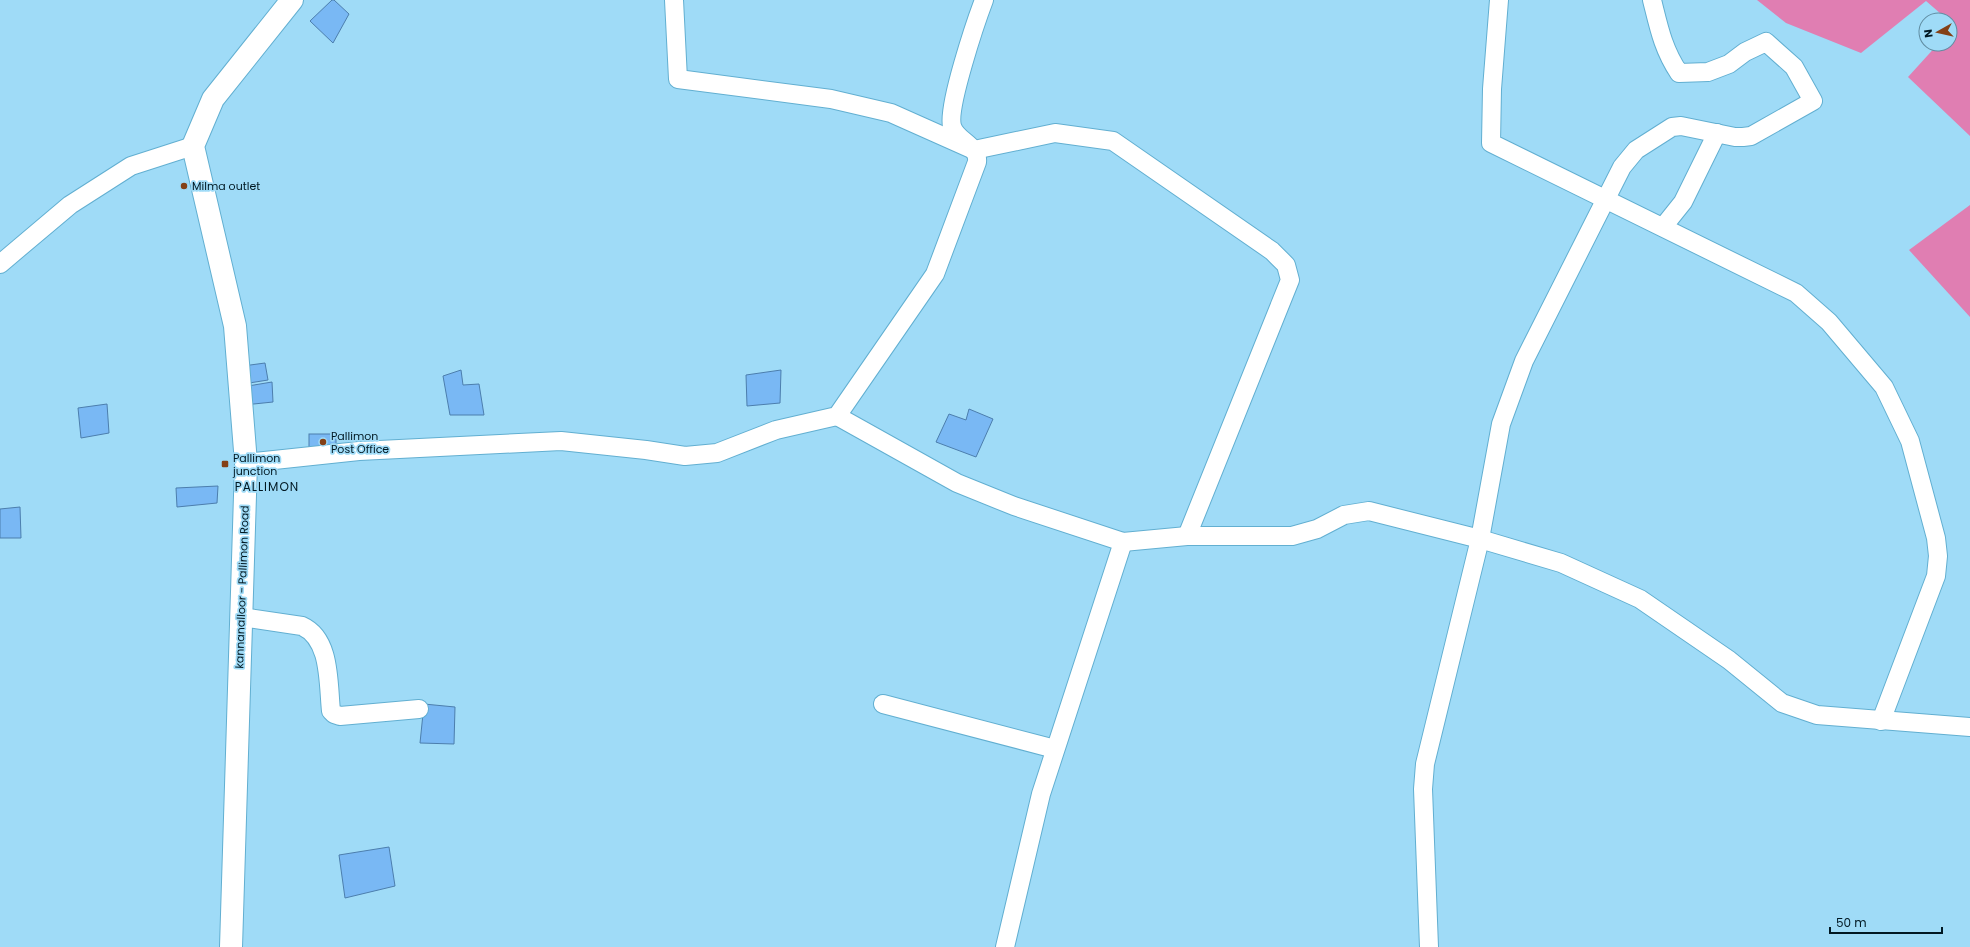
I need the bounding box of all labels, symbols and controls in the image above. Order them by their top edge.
north arrow [1918,12,1958,52]
text: N [1920,28,1937,39]
place label: Milma outlet [192,178,260,194]
marker: Milma outlet [179,181,189,191]
place label: Pallimon Post Office [331,428,389,457]
marker: Pallimon Post Office [318,437,328,447]
place label: Pallimon junction [232,450,280,479]
marker: Pallimon junction [220,459,230,469]
district label: PALLIMON [235,478,299,495]
street label: kannanalloor - Pallimon Road [231,505,253,669]
scale bar [1830,909,1942,935]
text: 50 m [1836,914,1867,931]

